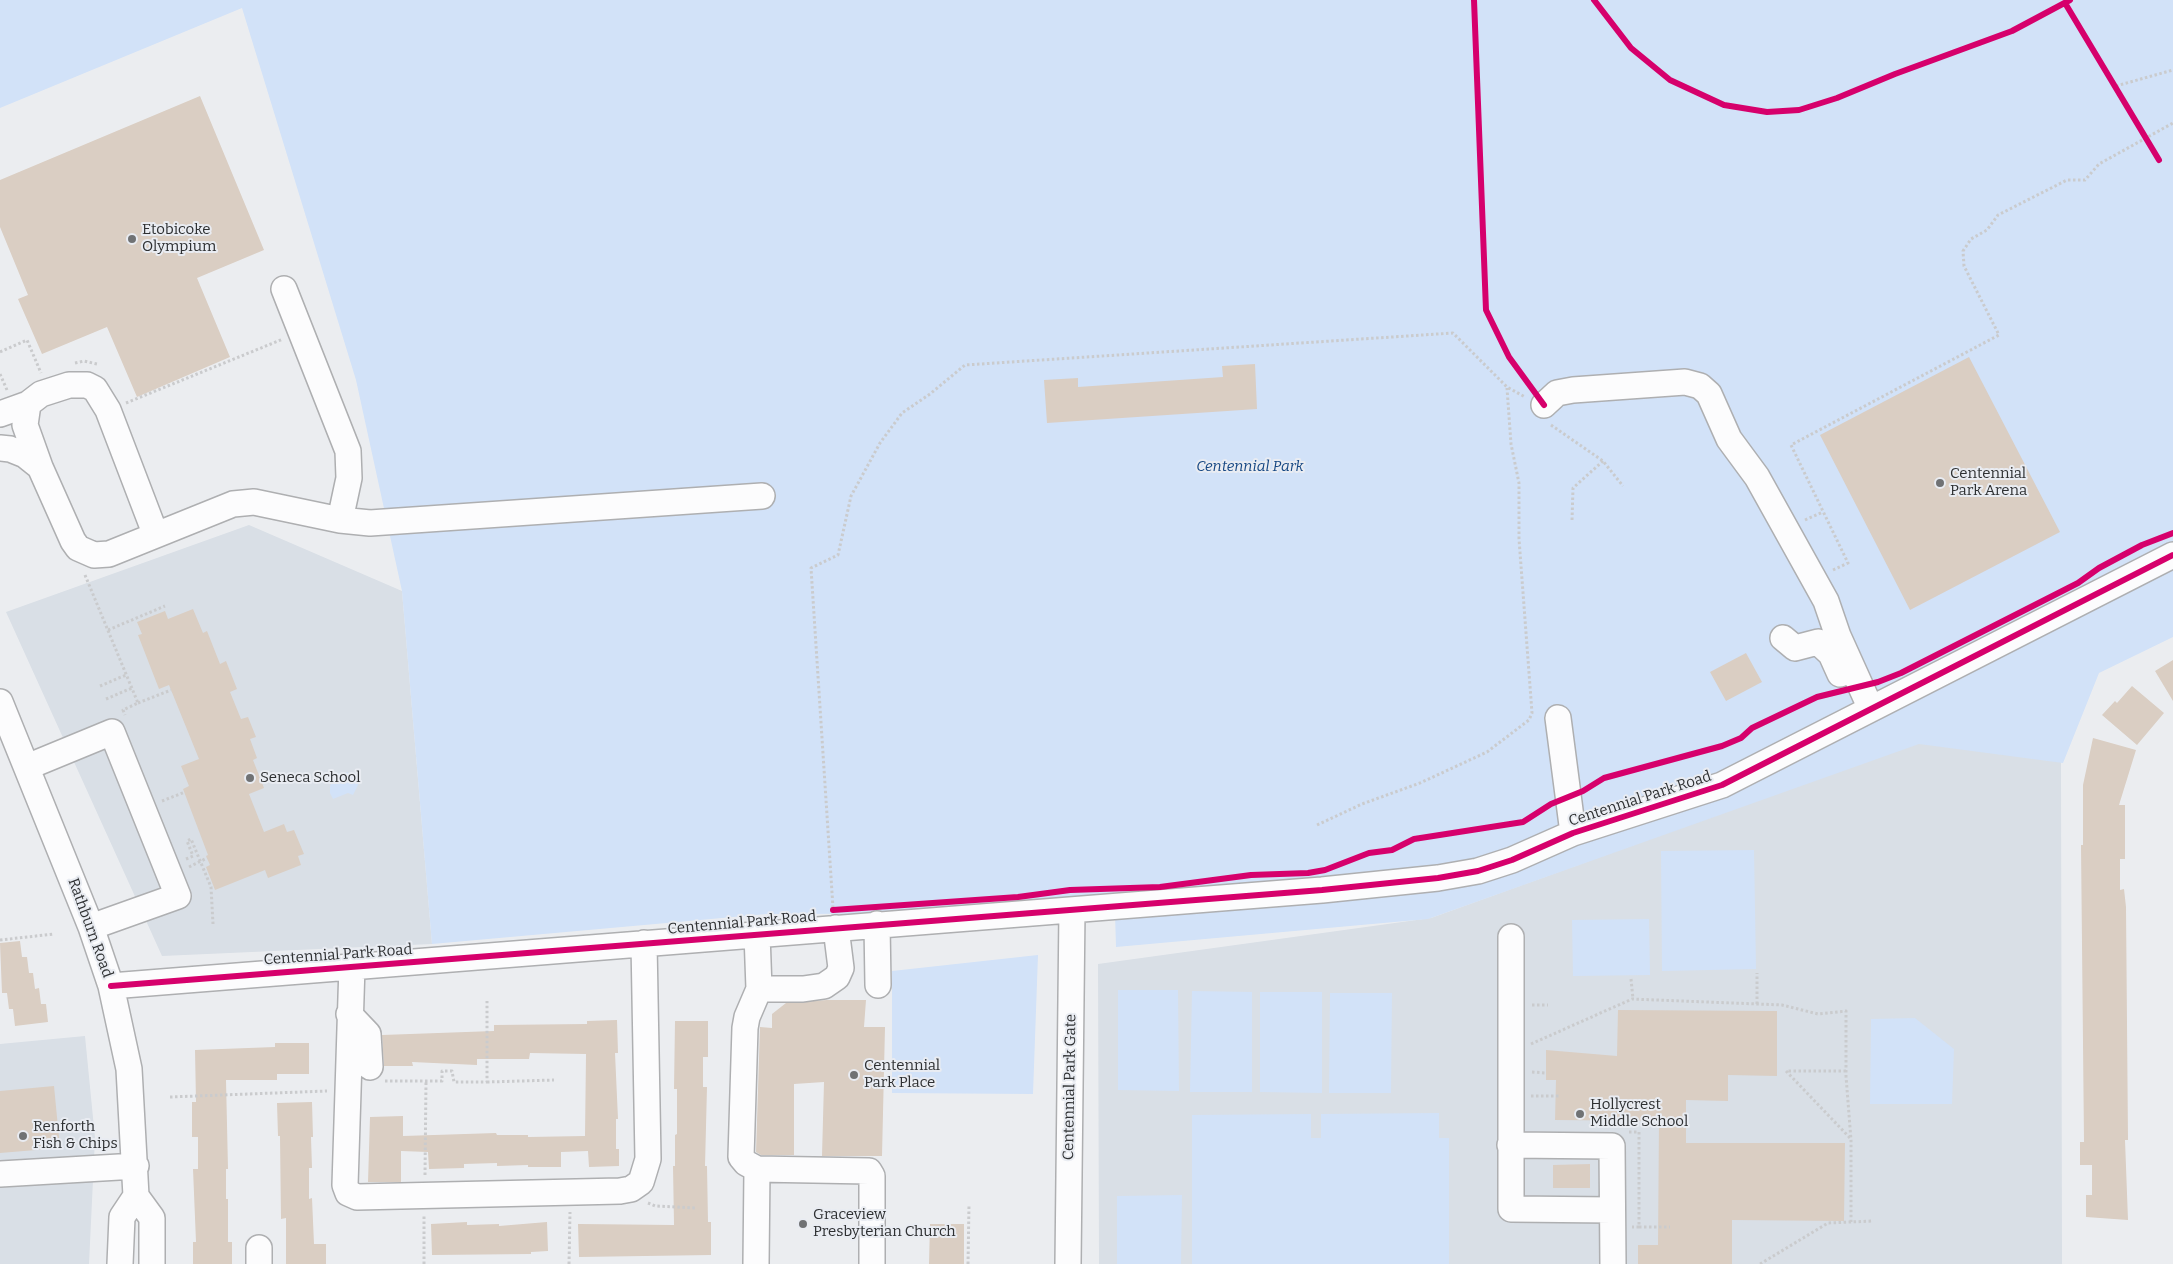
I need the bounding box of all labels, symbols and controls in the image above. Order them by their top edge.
place label: Etobicoke Olympium [142,221,216,256]
marker: Etobicoke Olympium [126,233,138,245]
park label: Centennial Park [1196,458,1304,476]
place label: Centennial Park Arena [1950,465,2027,500]
marker: Centennial Park Arena [1934,477,1946,489]
street label: Centennial Park Road [1566,767,1714,831]
place label: Seneca School [260,769,360,787]
marker: Seneca School [244,772,256,784]
street label: Rathburn Road [64,876,116,980]
street label: Centennial Park Road [667,908,817,938]
street label: Centennial Park Road [263,941,413,969]
street label: Centennial Park Gate [1060,1014,1080,1160]
place label: Centennial Park Place [864,1057,940,1092]
marker: Centennial Park Place [848,1069,860,1081]
place label: Hollycrest Middle School [1590,1096,1688,1131]
marker: Hollycrest Middle School [1574,1108,1586,1120]
place label: Renforth Fish & Chips [33,1118,118,1153]
marker: Renforth Fish & Chips [17,1130,29,1142]
place label: Graceview Presbyterian Church [813,1206,956,1241]
marker: Graceview Presbyterian Church [797,1218,809,1230]

